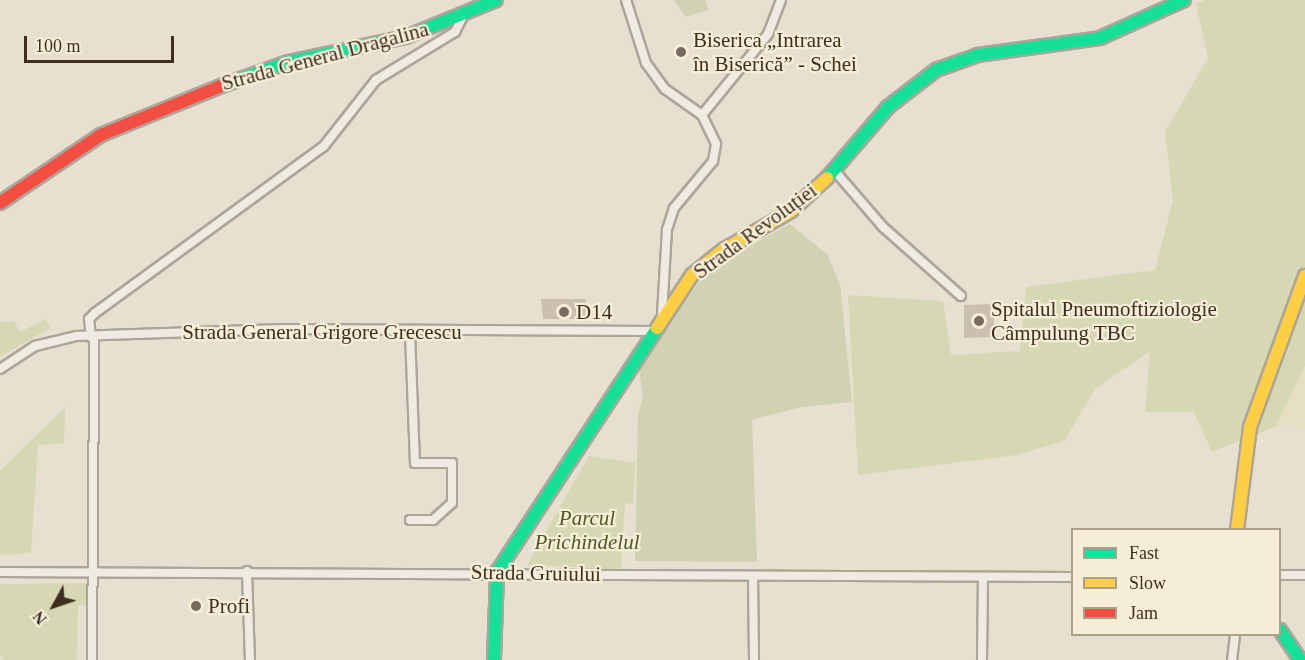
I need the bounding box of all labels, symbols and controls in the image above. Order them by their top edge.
street label: Strada General Dragalina [219,16,431,96]
scale bar [27,24,177,62]
place label: Biserica „Intrarea în Biserică” - Schei [693,27,857,77]
text: 100 m [35,36,81,56]
marker: Biserica „Intrarea în Biserică” - Schei [674,45,688,59]
street label: Strada Revoluției [688,178,822,284]
place label: Spitalul Pneumoftiziologie Câmpulung TBC [991,296,1217,346]
place label: D14 [576,299,612,325]
marker: D14 [557,305,571,319]
marker: Spitalul Pneumoftiziologie Câmpulung TBC [972,314,986,328]
street label: Strada General Grigore Grecescu [182,319,462,345]
park label: Parcul Prichindelul [535,505,639,555]
legend [1071,528,1281,636]
text: Fast [1129,543,1159,563]
street label: Strada Gruiului [471,559,601,587]
text: Slow [1129,573,1166,593]
north arrow [24,576,84,636]
place label: Profi [208,593,250,619]
marker: Profi [189,599,203,613]
text: Jam [1129,603,1158,623]
text: N [30,608,50,628]

